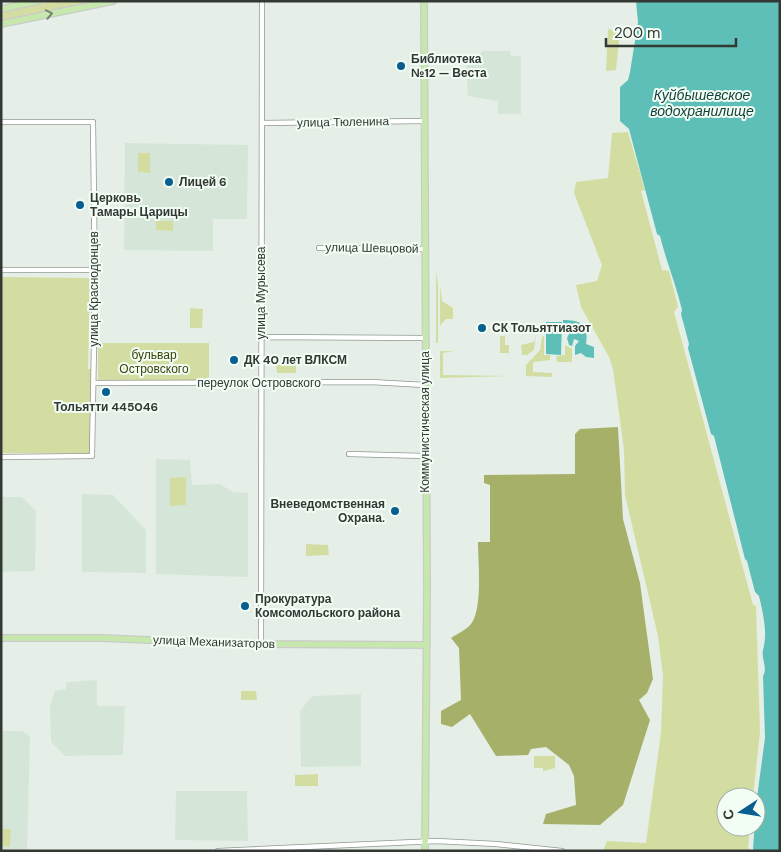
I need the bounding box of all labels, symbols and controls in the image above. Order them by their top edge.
one-way arrow [45,9,53,19]
scale bar [606,15,736,47]
text: 200 m [614,23,660,43]
place label: Библиотека №12 — Веста [411,51,487,81]
marker: Библиотека №12 — Веста [395,60,407,72]
water label: Куйбышевское водохранилище [650,86,754,120]
street label: улица Тюленина [297,113,389,131]
place label: Лицей 6 [179,174,227,190]
marker: Лицей 6 [163,176,175,188]
place label: Церковь Тамары Царицы [90,190,188,220]
marker: Церковь Тамары Царицы [74,199,86,211]
street label: улица Краснодонцев [86,231,102,347]
street label: улица Шевцовой [325,239,419,257]
street label: улица Мурысева [253,246,269,340]
place label: СК Тольяттиазот [492,320,591,336]
marker: СК Тольяттиазот [476,322,488,334]
park label: бульвар Островского [119,347,189,377]
street label: Коммунистическая улица [417,351,433,493]
place label: ДК 40 лет ВЛКСМ [244,352,347,368]
marker: ДК 40 лет ВЛКСМ [228,354,240,366]
street label: переулок Островского [197,375,321,391]
marker: Тольятти 445046 [100,386,112,398]
place label: Тольятти 445046 [54,399,158,415]
place label: Вневедомственная Охрана. [270,496,385,526]
marker: Вневедомственная Охрана. [389,505,401,517]
place label: Прокуратура Комсомольского района [255,591,401,621]
marker: Прокуратура Комсомольского района [239,600,251,612]
street label: улица Механизаторов [153,632,275,652]
north arrow [716,787,766,837]
text: С [718,808,738,822]

